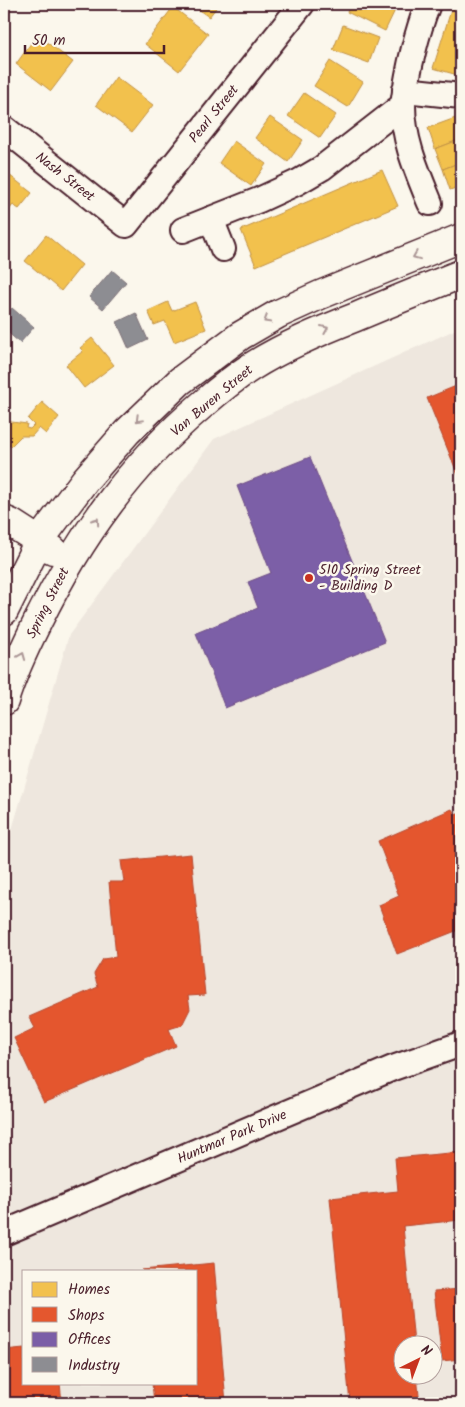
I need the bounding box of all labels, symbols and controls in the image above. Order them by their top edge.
scale bar [25,22,164,54]
text: 50 m [32,29,66,53]
street label: Pearl Street [184,80,245,148]
street label: Nash Street [30,147,100,208]
one-way arrow [412,250,421,260]
one-way arrow [263,314,272,324]
one-way arrow [320,325,329,336]
street label: Van Buren Street [166,359,259,442]
one-way arrow [136,414,145,423]
one-way arrow [91,518,99,527]
place label: 510 Spring Street - Building D [319,559,421,597]
street label: Spring Street [21,563,76,642]
marker: 510 Spring Street - Building D [303,572,315,584]
one-way arrow [16,652,26,661]
street label: Huntmar Park Drive [174,1104,291,1170]
legend [22,1270,198,1384]
text: Homes [68,1278,111,1302]
text: Shops [68,1304,105,1328]
text: Offices [68,1328,111,1352]
north arrow [392,1334,442,1384]
text: N [415,1340,437,1362]
text: Industry [68,1354,121,1378]

